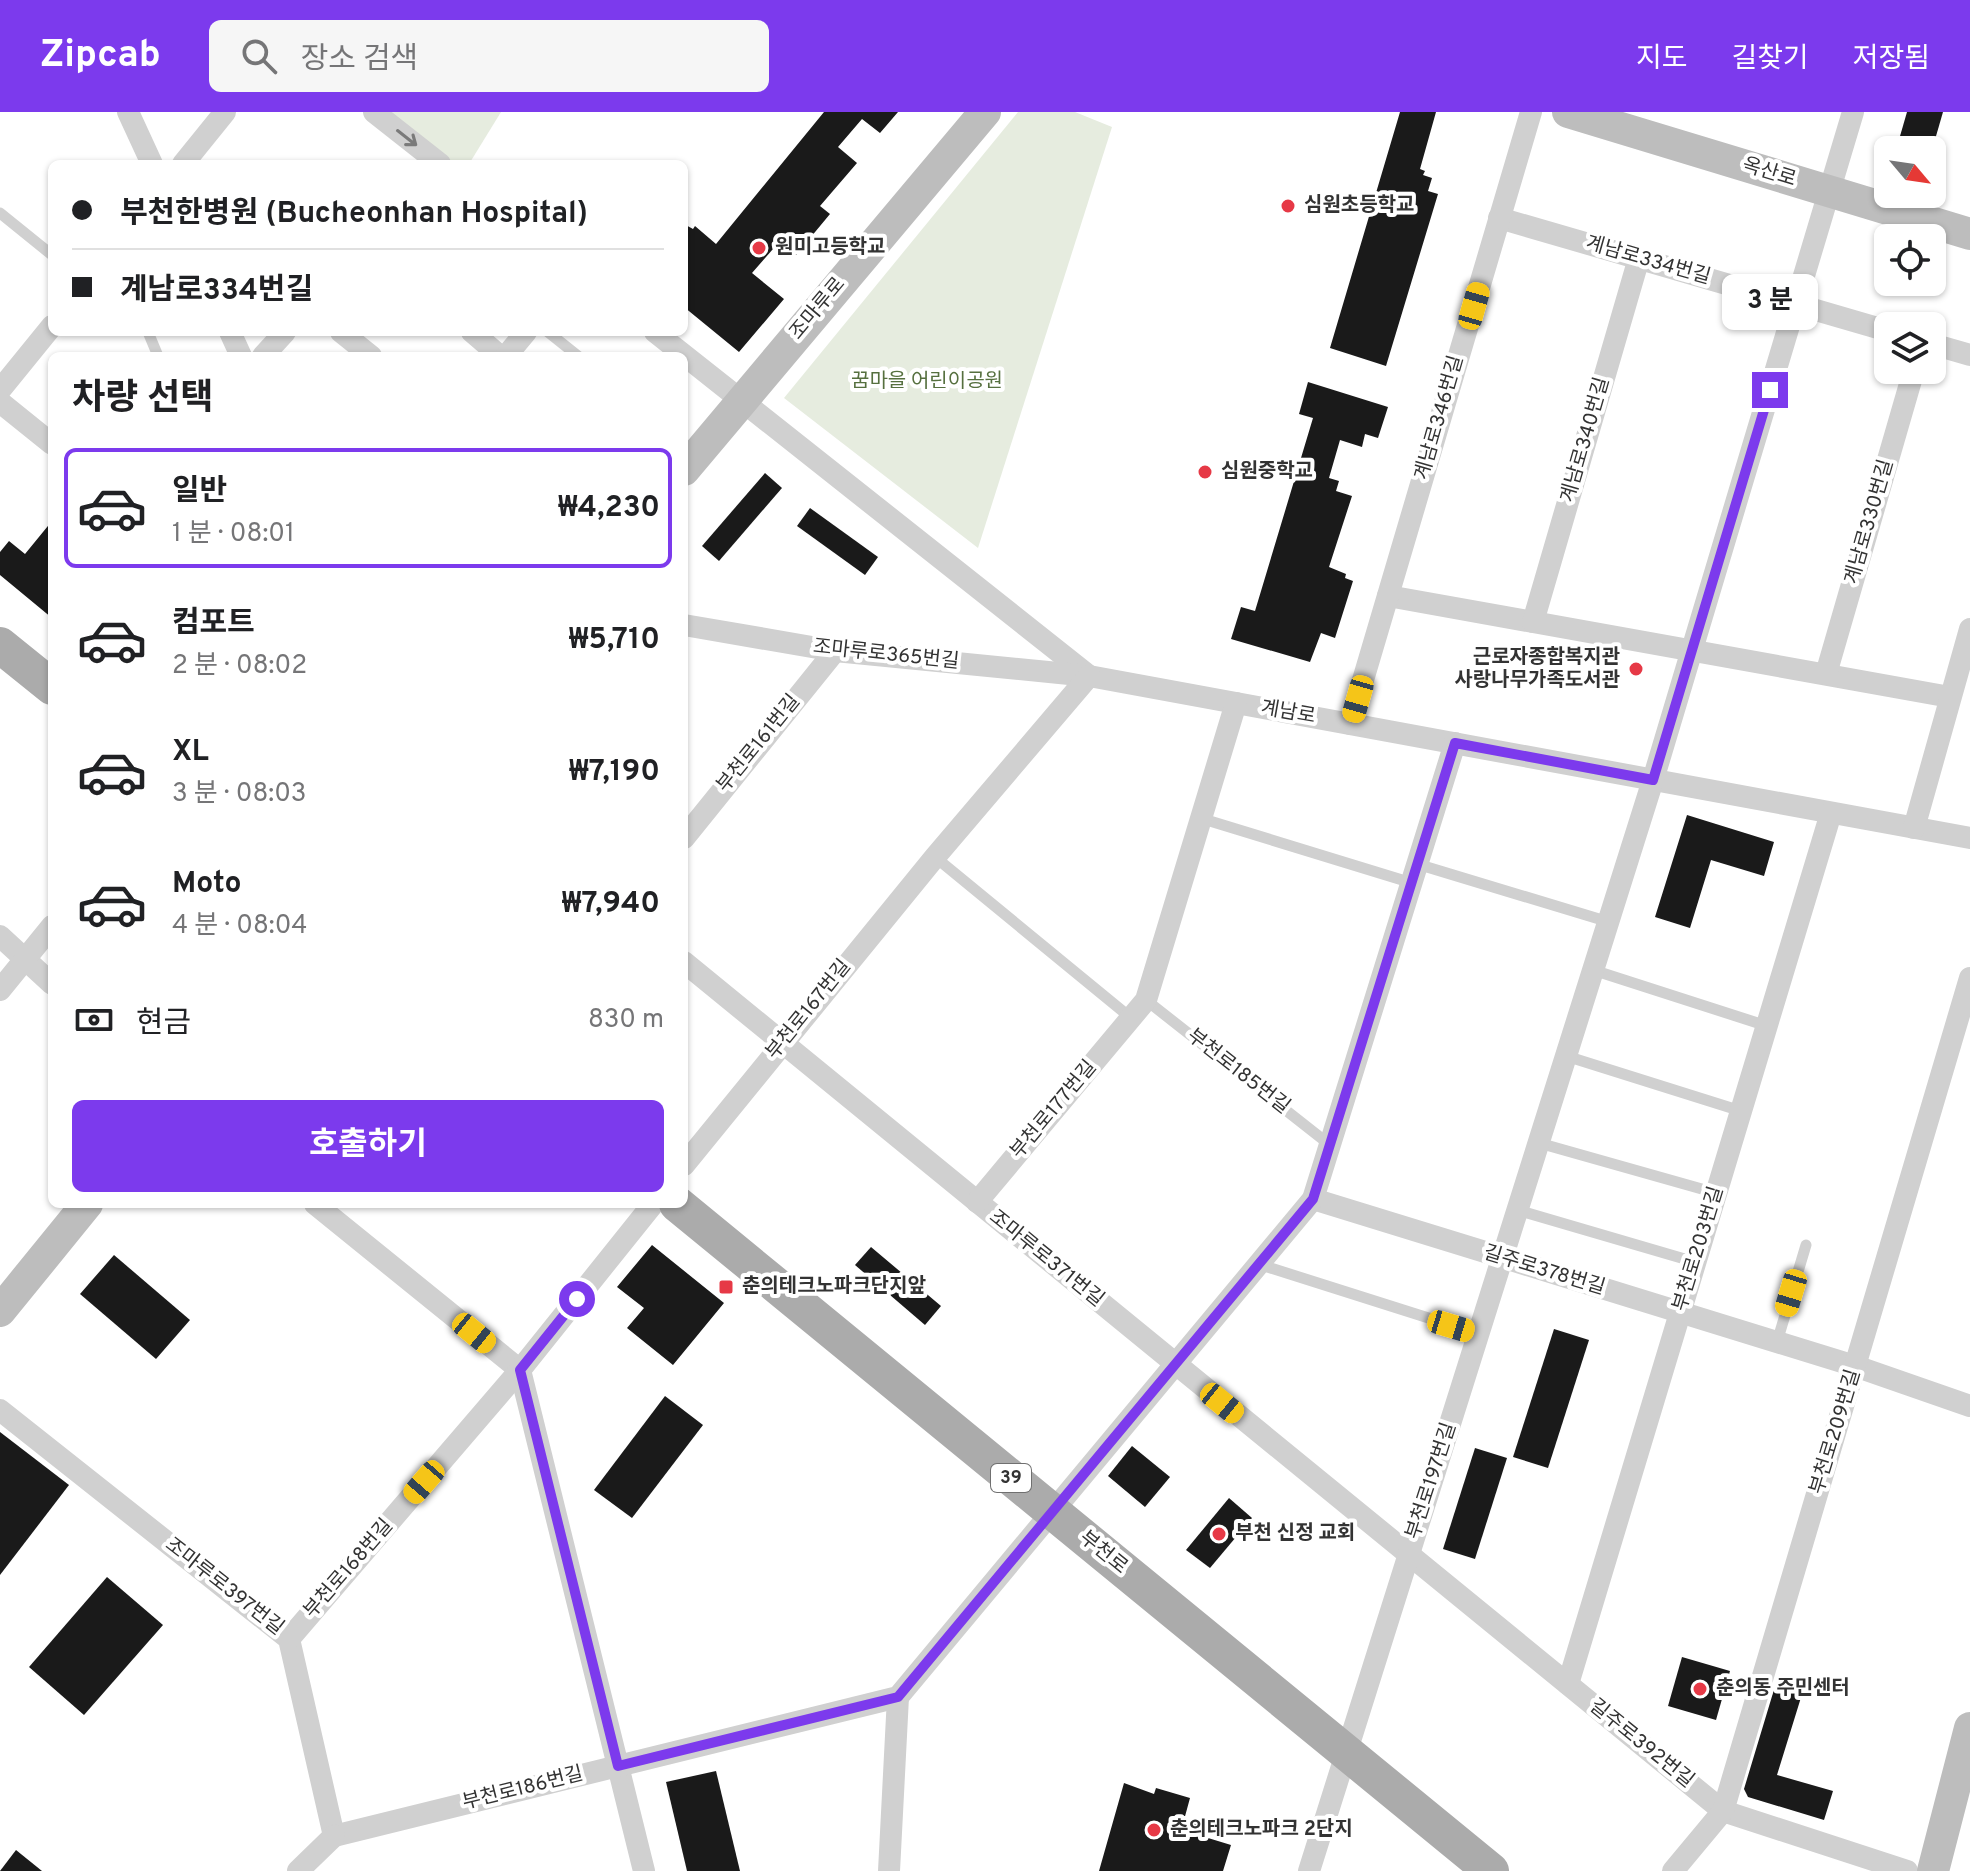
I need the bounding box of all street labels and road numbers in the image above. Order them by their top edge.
street label: 옥산로 [1739,152,1799,194]
street label: 계남로334번길 [1583,231,1713,291]
street label: 조마루로 [784,272,852,346]
street label: 계남로346번길 [1410,353,1470,483]
street label: 계남로340번길 [1556,374,1616,506]
street label: 계남로330번길 [1840,457,1900,587]
street label: 조마루로365번길 [812,634,960,676]
street label: 부천로161번길 [711,690,807,798]
street label: 계남로 [1259,695,1317,731]
street label: 부천로167번길 [761,955,857,1065]
street label: 부천로185번길 [1181,1024,1295,1120]
street label: 부천로177번길 [1005,1055,1103,1165]
street label: 부천로203번길 [1668,1183,1730,1315]
street label: 조마루로371번길 [983,1205,1109,1313]
street label: 길주로378번길 [1480,1240,1608,1302]
street label: 부천로209번길 [1805,1367,1867,1497]
street label: 부천로197번길 [1401,1419,1463,1543]
road number: 39 [991,1464,1031,1492]
street label: 부천로168번길 [299,1514,399,1624]
street label: 부천로 [1073,1526,1133,1580]
street label: 조마루로397번길 [159,1532,289,1642]
street label: 길주로392번길 [1583,1694,1699,1794]
street label: 부천로186번길 [460,1761,586,1817]

